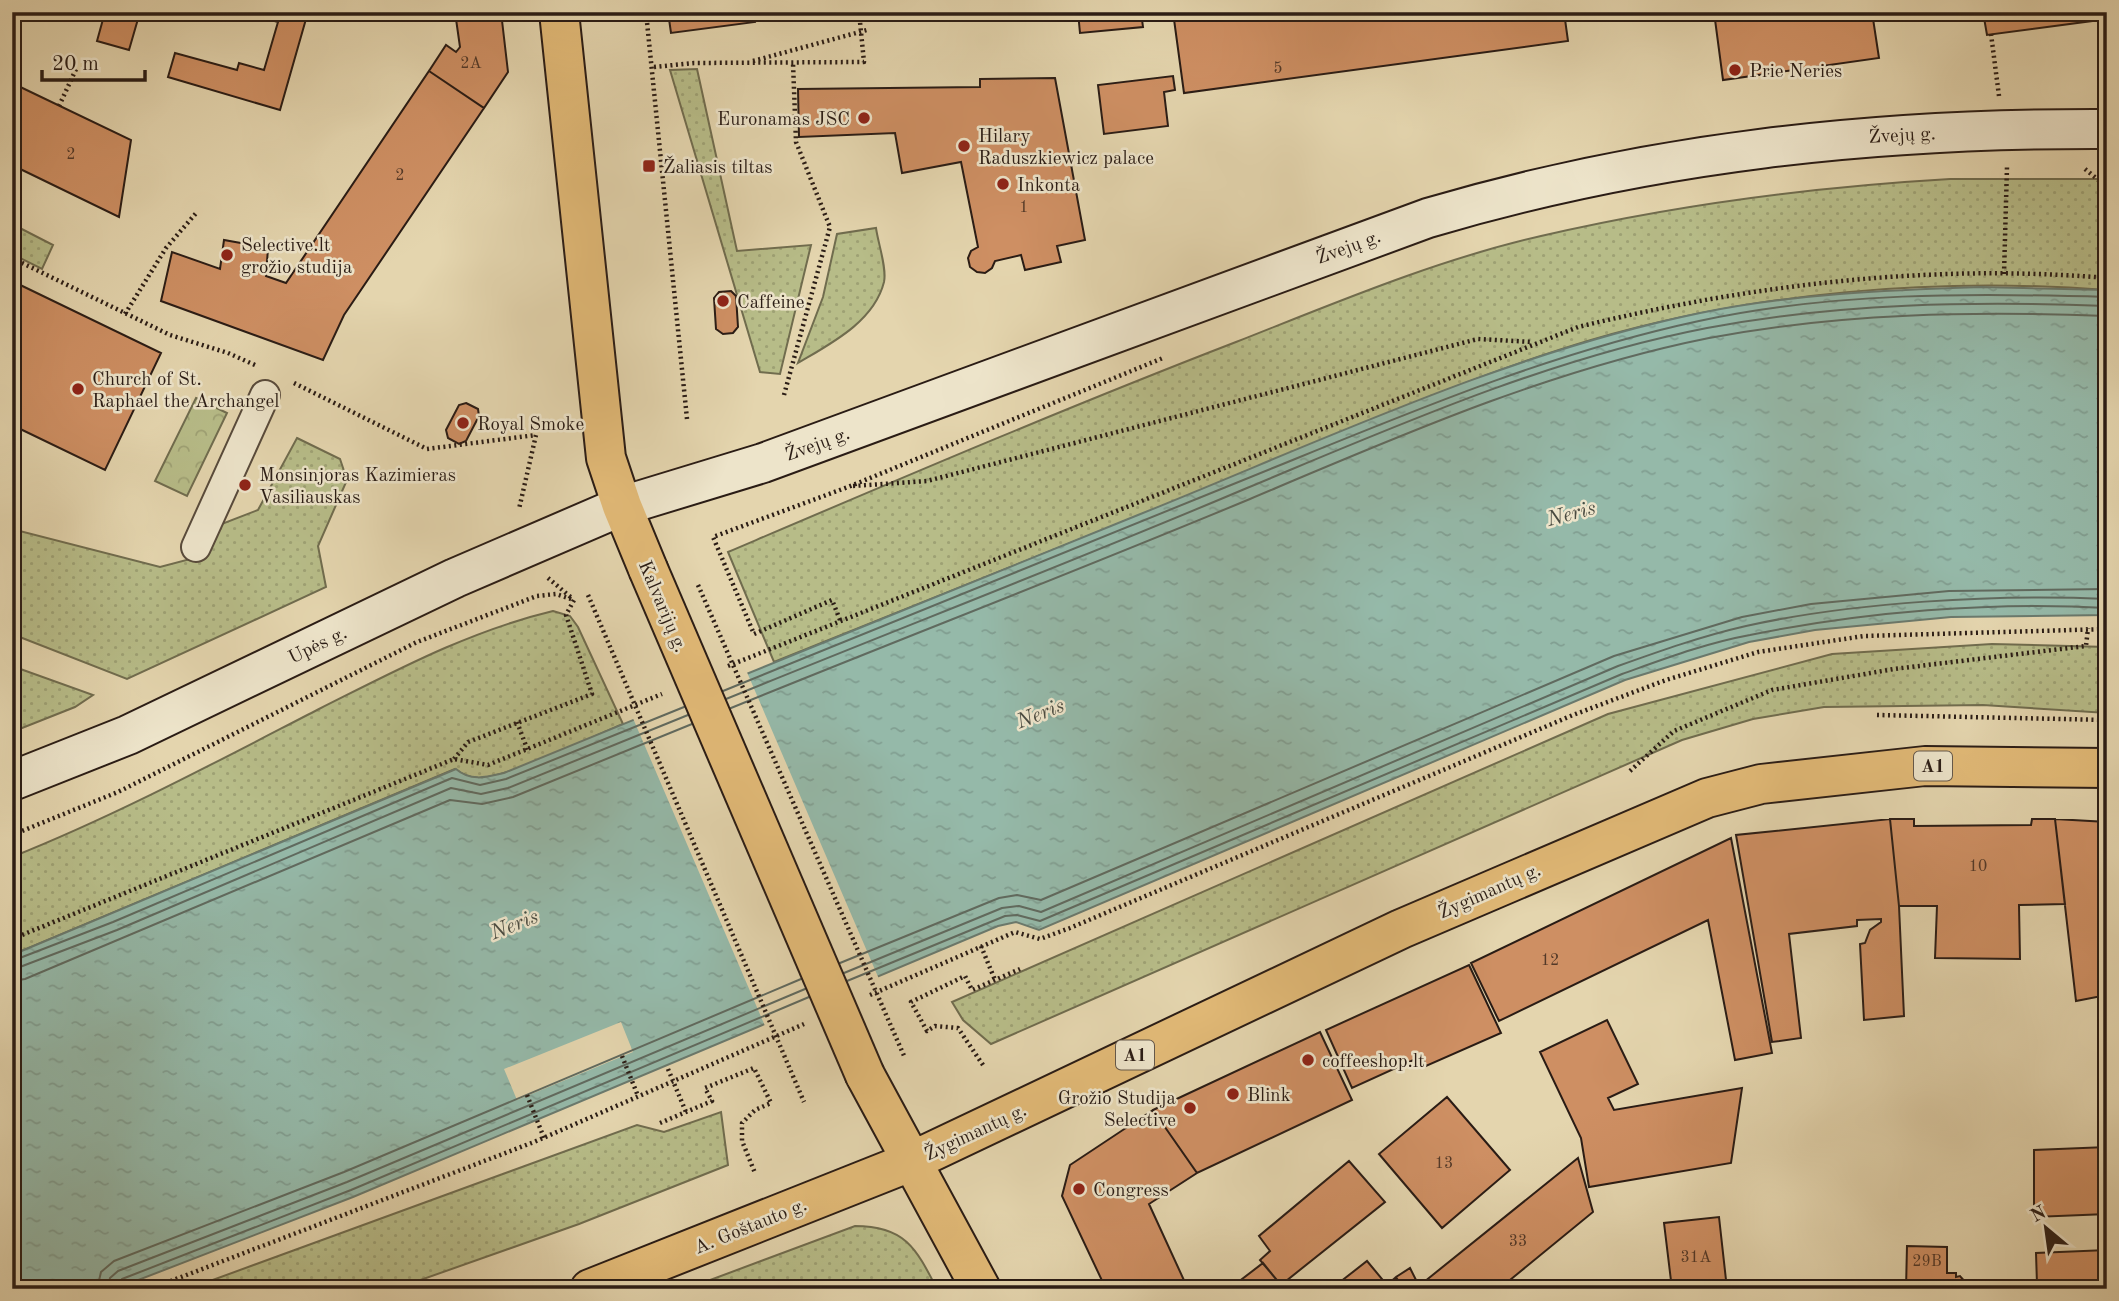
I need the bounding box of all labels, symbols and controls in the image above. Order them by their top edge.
scale bar [42,38,145,82]
text: 20 m [52,54,99,75]
house number: 2A [460,56,482,72]
house number: 5 [1273,61,1283,77]
marker: Prie Neries [1727,62,1743,78]
place label: Prie Neries [1749,63,1842,82]
marker: Euronamas JSC [856,110,872,126]
place label: Euronamas JSC [717,111,850,130]
street label: Žvejų g. [1868,121,1936,148]
place label: Hilary Raduszkiewicz palace [978,128,1154,169]
marker: Hilary Raduszkiewicz palace [956,138,972,154]
house number: 2 [66,147,76,163]
place label: Žaliasis tiltas [663,155,773,178]
marker: Žaliasis tiltas [641,158,657,174]
house number: 2 [395,168,405,184]
marker: Inkonta [995,176,1011,192]
place label: Inkonta [1017,177,1081,196]
house number: 1 [1019,200,1029,216]
street label: Žvejų g. [1313,224,1384,269]
place label: Selective.lt grožio studija [241,237,353,278]
marker: Selective.lt grožio studija [219,247,235,263]
marker: Caffeine [715,293,731,309]
place label: Caffeine [737,294,805,313]
place label: Church of St. Raphael the Archangel [92,371,280,412]
marker: Church of St. Raphael the Archangel [70,381,86,397]
marker: Royal Smoke [455,415,471,431]
place label: Royal Smoke [477,416,584,435]
street label: Žvejų g. [782,421,853,466]
place label: Monsinjoras Kazimieras Vasiliauskas [259,467,456,508]
marker: Monsinjoras Kazimieras Vasiliauskas [237,477,253,493]
water label: Neris [1544,498,1598,531]
street label: Kalvarijų g. [634,558,690,656]
street label: Upės g. [286,624,350,668]
water label: Neris [1012,695,1068,734]
road number: A1 [1914,752,1952,780]
street label: Žygimantų g. [1434,858,1544,923]
house number: 10 [1969,859,1987,875]
water label: Neris [486,906,542,945]
house number: 12 [1541,953,1559,969]
road number: A1 [1116,1040,1154,1070]
marker: coffeeshop.lt [1300,1052,1316,1068]
place label: coffeeshop.lt [1322,1053,1425,1072]
marker: Blink [1225,1086,1241,1102]
place label: Blink [1247,1087,1291,1106]
place label: Grožio Studija Selective [1058,1090,1177,1131]
street label: Žygimantų g. [920,1098,1030,1165]
marker: Grožio Studija Selective [1182,1100,1198,1116]
house number: 13 [1435,1156,1453,1172]
marker: Congress [1071,1181,1087,1197]
place label: Congress [1093,1182,1169,1201]
north arrow [2010,1192,2080,1262]
street label: A. Goštauto g. [692,1196,810,1259]
text: N [2028,1203,2050,1227]
house number: 33 [1509,1234,1527,1250]
house number: 31A [1681,1250,1711,1266]
house number: 29B [1912,1254,1942,1270]

